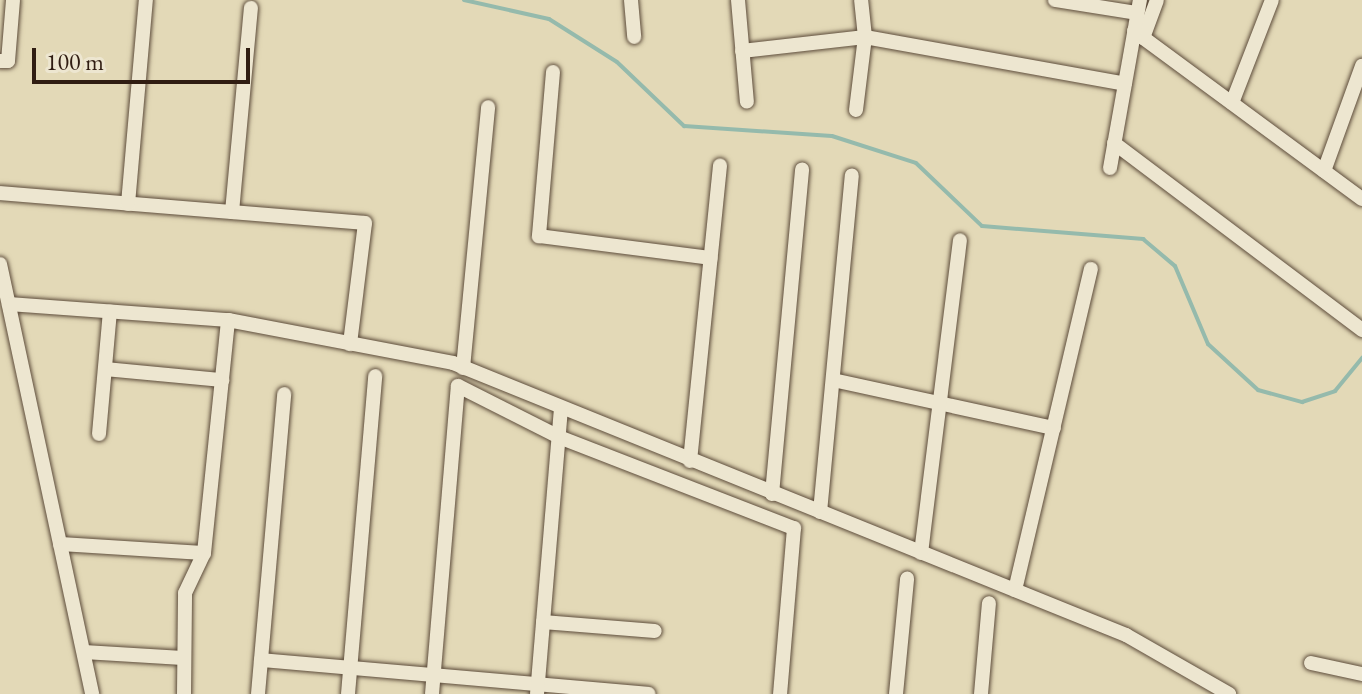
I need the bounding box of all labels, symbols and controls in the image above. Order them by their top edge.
scale bar [36,32,254,82]
text: 100 m [46,46,104,77]

